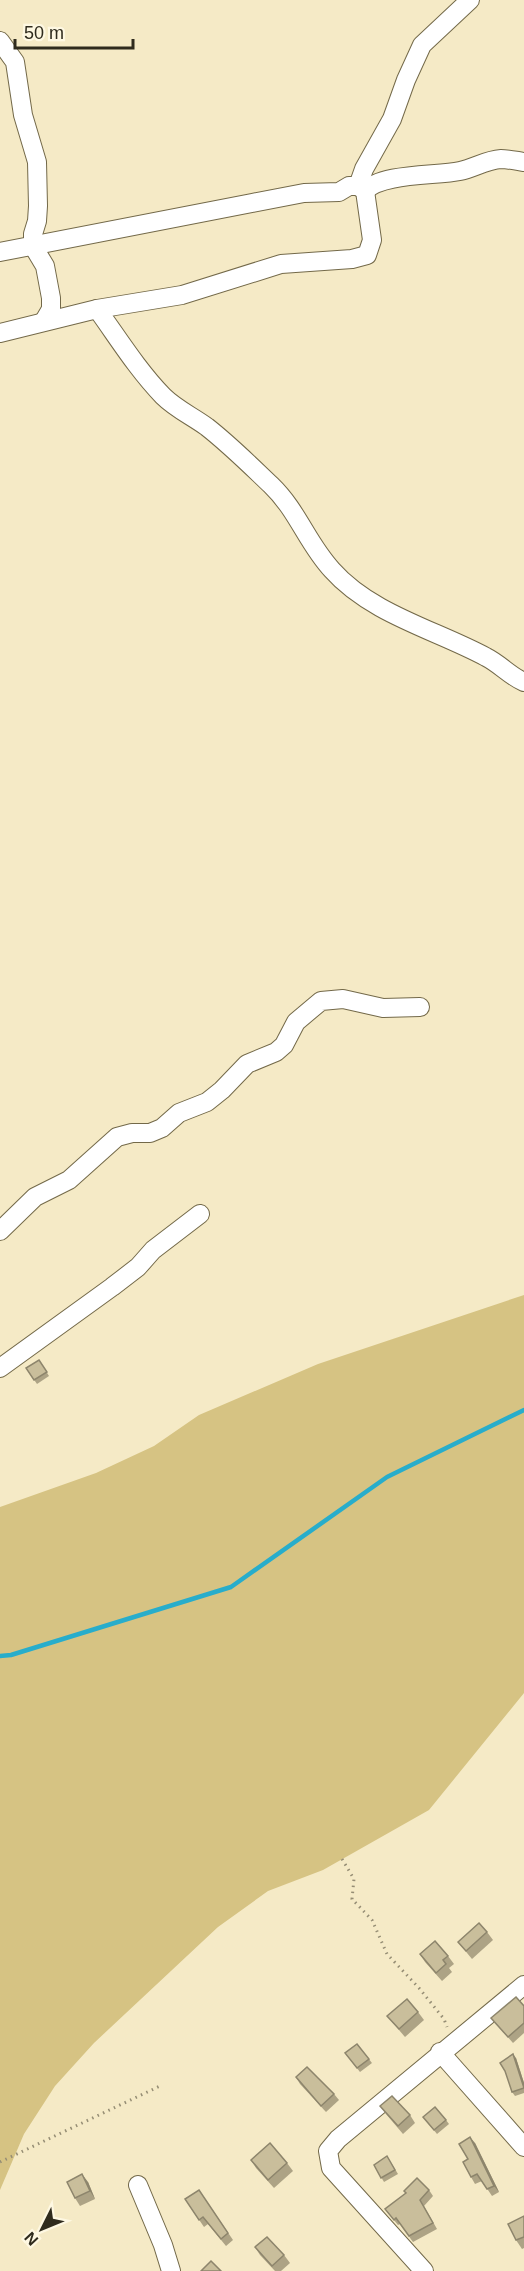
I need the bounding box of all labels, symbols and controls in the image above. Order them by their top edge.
scale bar [15,12,134,50]
text: 50 m [24,23,64,43]
north arrow [12,2199,72,2259]
text: N [21,2229,42,2249]

